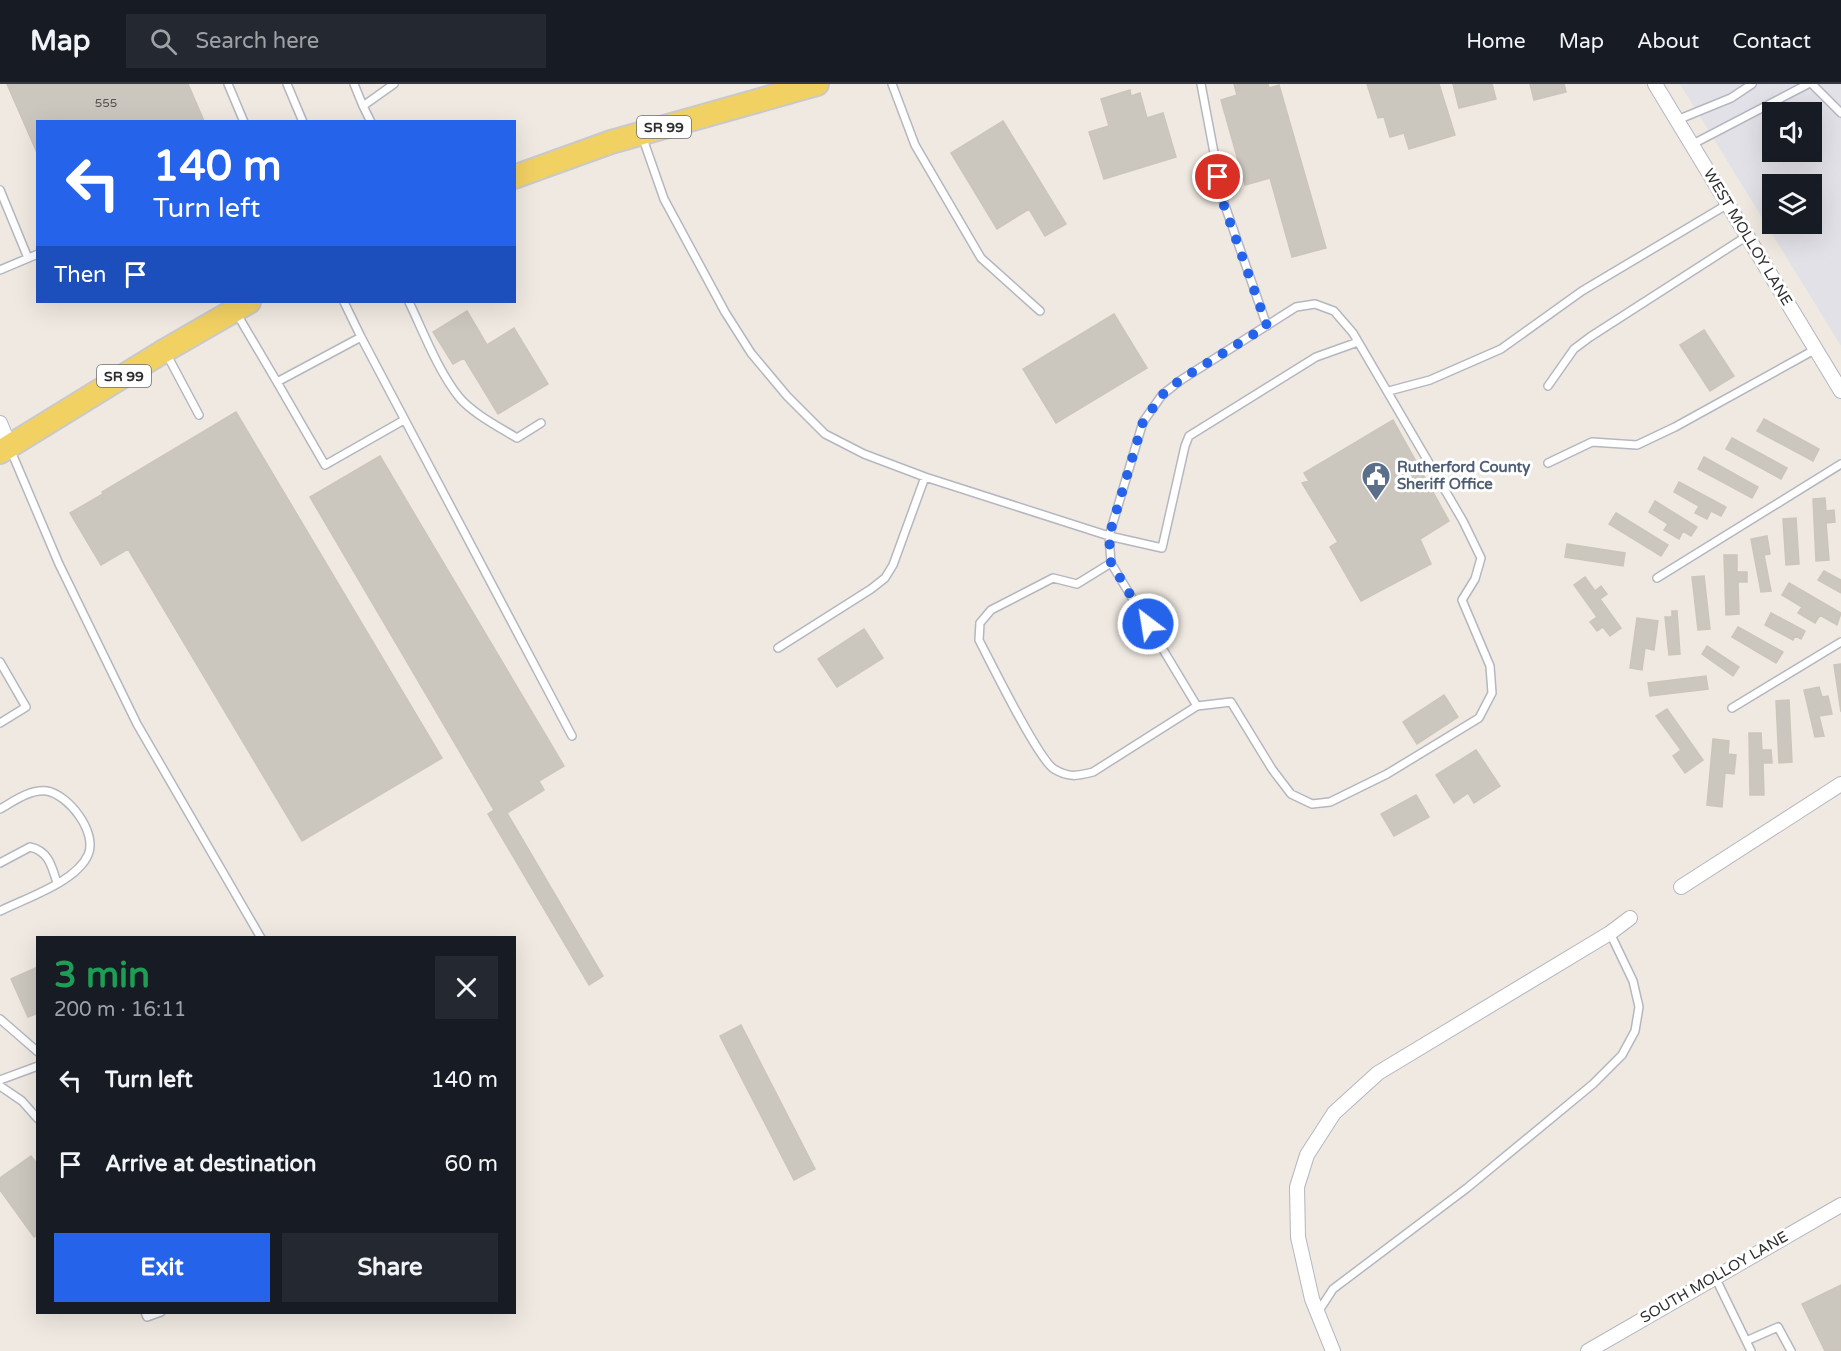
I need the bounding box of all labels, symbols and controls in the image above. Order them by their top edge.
search box [126,14,546,68]
text: Map [30,24,90,58]
icon: search [147,25,180,58]
text: Search here [195,28,319,54]
text: Home [1466,29,1526,54]
text: Map [1559,29,1604,54]
text: About [1637,29,1699,54]
text: Contact [1732,29,1811,54]
house number: 555 [95,96,117,110]
map controls [1762,102,1822,234]
button: sound [1762,102,1822,162]
road number: SR 99 [637,116,691,138]
text: 140 m [153,141,282,192]
icon: left [54,144,132,222]
pin [1192,151,1243,202]
icon: arrive [1201,160,1234,193]
street label: WEST MOLLOY LANE [1700,165,1796,309]
button: layers [1762,174,1822,234]
text: Turn left [153,192,260,225]
icon: arrive [119,258,152,291]
text: Then [54,262,107,288]
road number: SR 99 [97,365,151,387]
place label: Rutherford County Sheriff Office [1397,458,1530,493]
public building icon: Rutherford County Sheriff Office [1360,460,1392,502]
position arrow [1116,592,1180,656]
text: 3 min [54,954,150,997]
button: close [435,956,498,1019]
text: 200 m · 16:11 [54,998,186,1022]
icon: left [54,1064,87,1097]
text: Turn left [105,1067,193,1093]
text: 140 m [431,1067,498,1093]
icon: arrive [54,1148,87,1181]
text: Arrive at destination [105,1151,316,1177]
text: 60 m [444,1151,498,1177]
street label: SOUTH MOLLOY LANE [1637,1227,1791,1327]
button: Exit [54,1233,270,1302]
button: Share [282,1233,498,1302]

